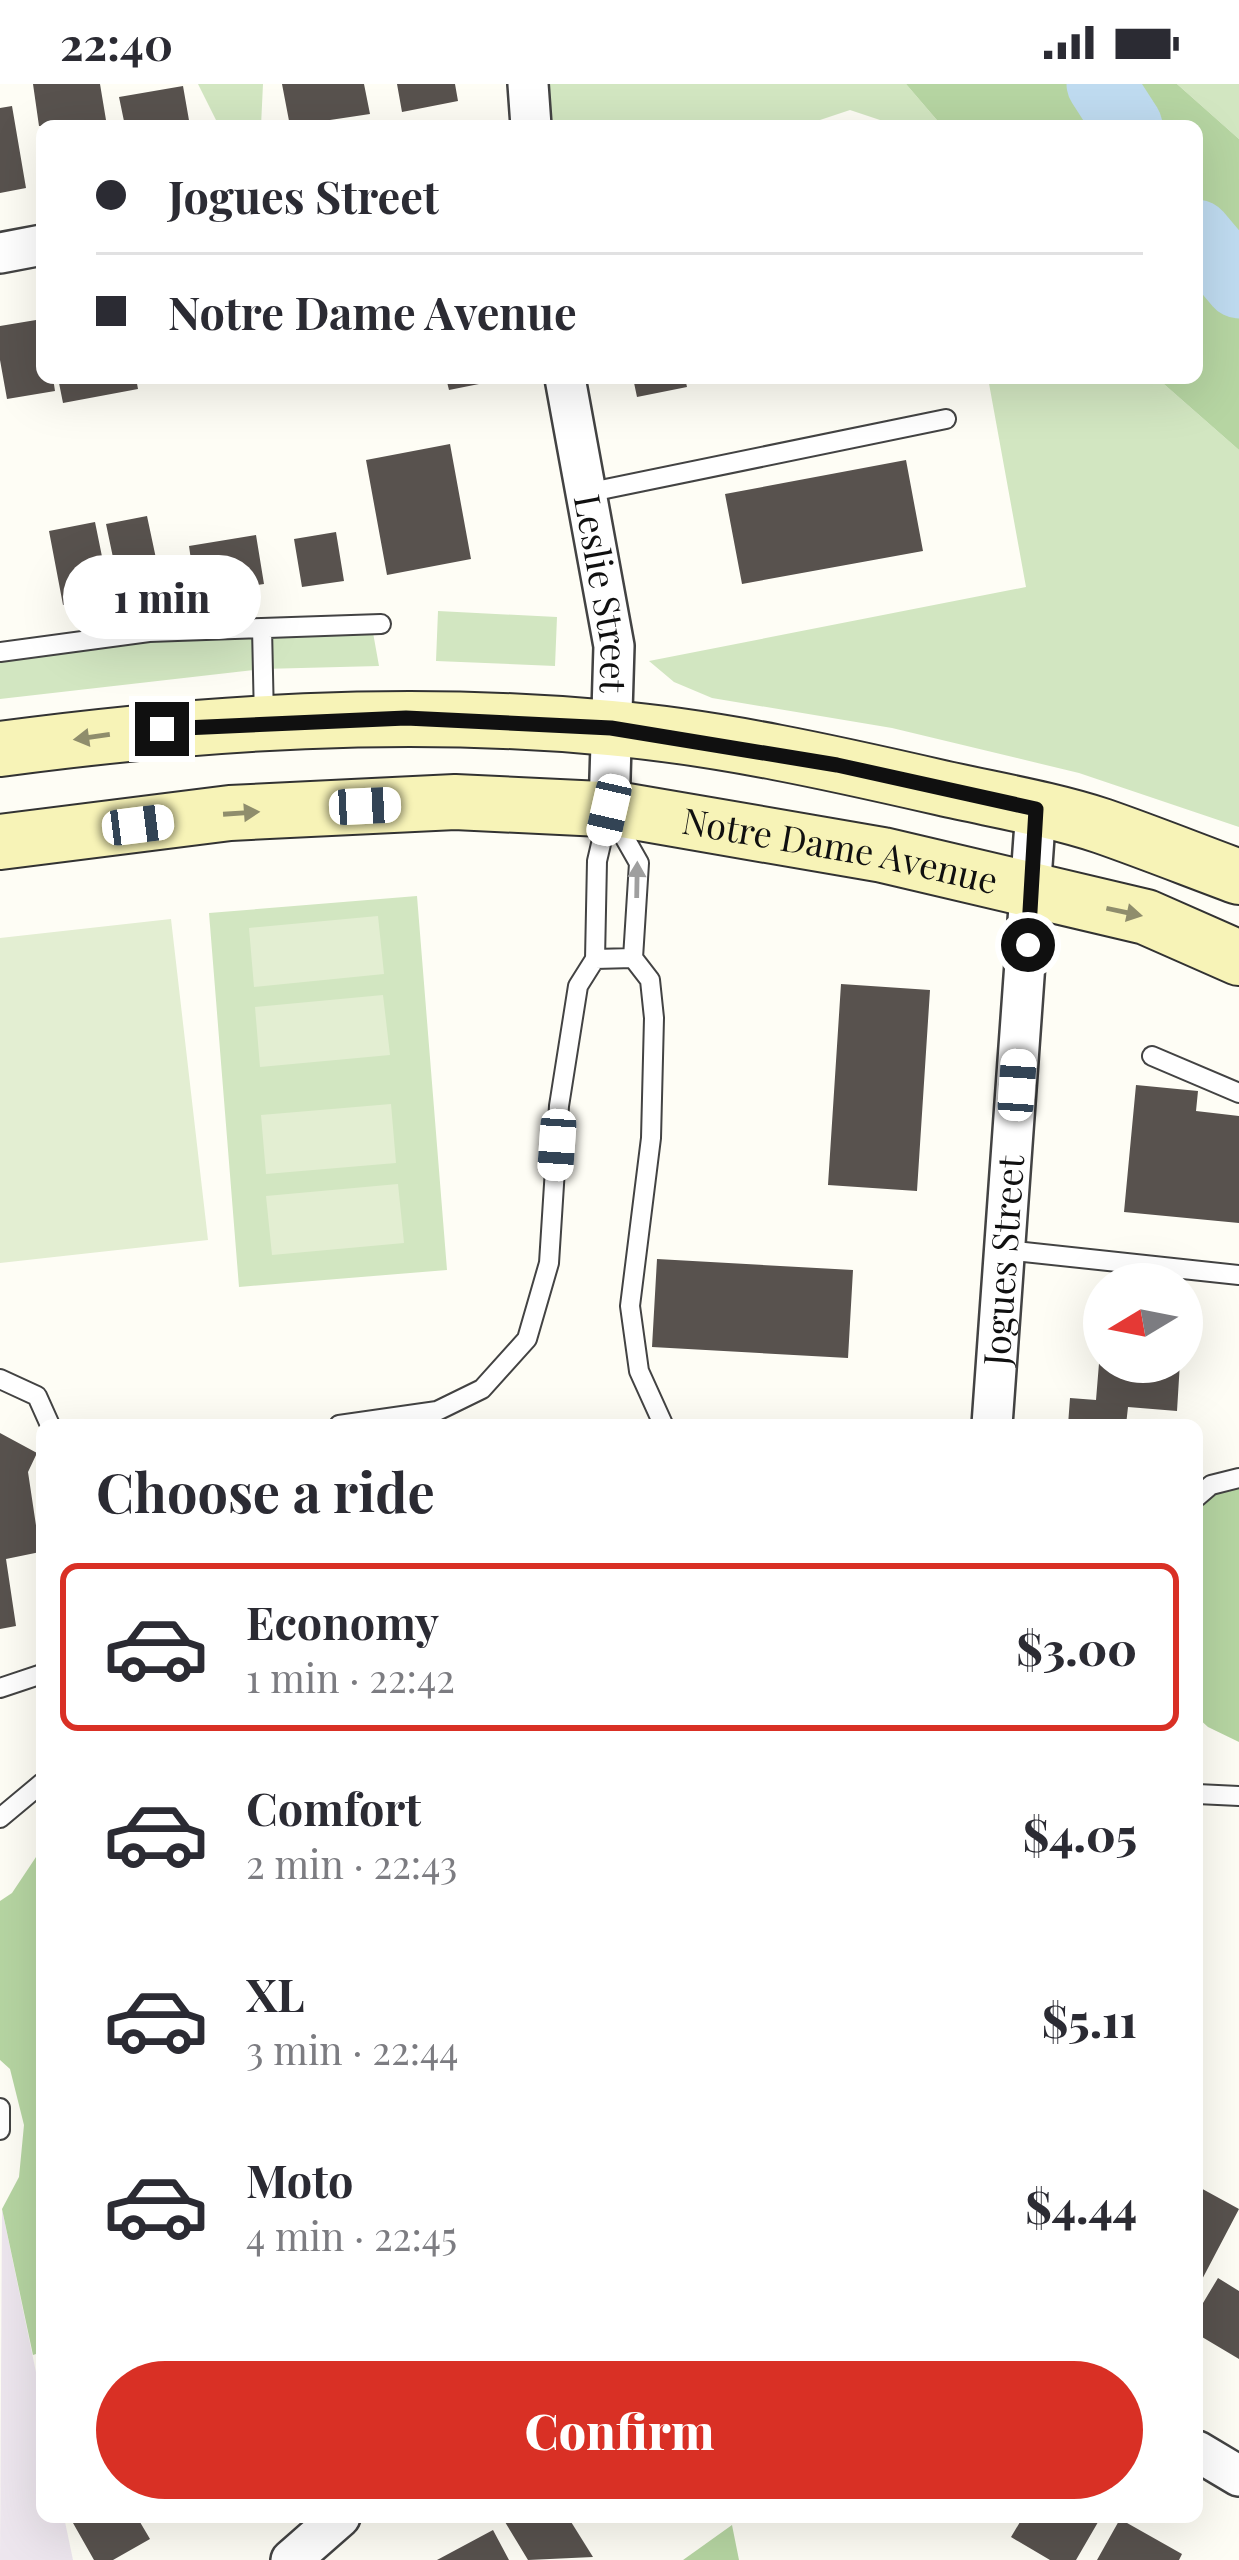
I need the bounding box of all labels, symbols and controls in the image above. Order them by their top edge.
text: 22:40 [60,12,173,72]
text: Jogues Street [168,165,439,225]
text: Notre Dame Avenue [168,281,577,341]
street label: Leslie Street [565,490,640,695]
callout: 1 min [63,555,261,639]
text: 1 min [114,571,210,623]
route end [135,702,189,756]
one-way arrow [73,727,110,746]
car [583,771,635,849]
car [328,786,402,826]
street label: Notre Dame Avenue [679,795,1003,903]
car [100,803,176,847]
one-way arrow [223,804,260,823]
one-way arrow [627,860,647,898]
one-way arrow [1106,903,1144,922]
route start [1001,918,1055,972]
car [997,1048,1037,1122]
car [537,1108,577,1182]
street label: Jogues Street [970,1152,1033,1368]
north arrow [1083,1263,1203,1383]
map controls [1083,1263,1203,1383]
text: Choose a ride [96,1455,435,1527]
text: Economy [246,1591,439,1651]
icon: car [102,1593,210,1701]
text: $3.00 [1016,1617,1137,1677]
text: 1 min · 22:42 [246,1651,455,1703]
text: Comfort [246,1777,421,1837]
icon: car [102,1779,210,1887]
text: $4.05 [1023,1803,1137,1863]
text: 2 min · 22:43 [246,1837,457,1889]
text: XL [246,1963,305,2023]
icon: car [102,1965,210,2073]
text: $5.11 [1042,1989,1137,2049]
text: 3 min · 22:44 [246,2023,459,2075]
text: Moto [246,2149,353,2209]
icon: car [102,2151,210,2259]
text: $4.44 [1025,2175,1137,2235]
text: 4 min · 22:45 [246,2209,457,2261]
button: Confirm [96,2361,1143,2499]

